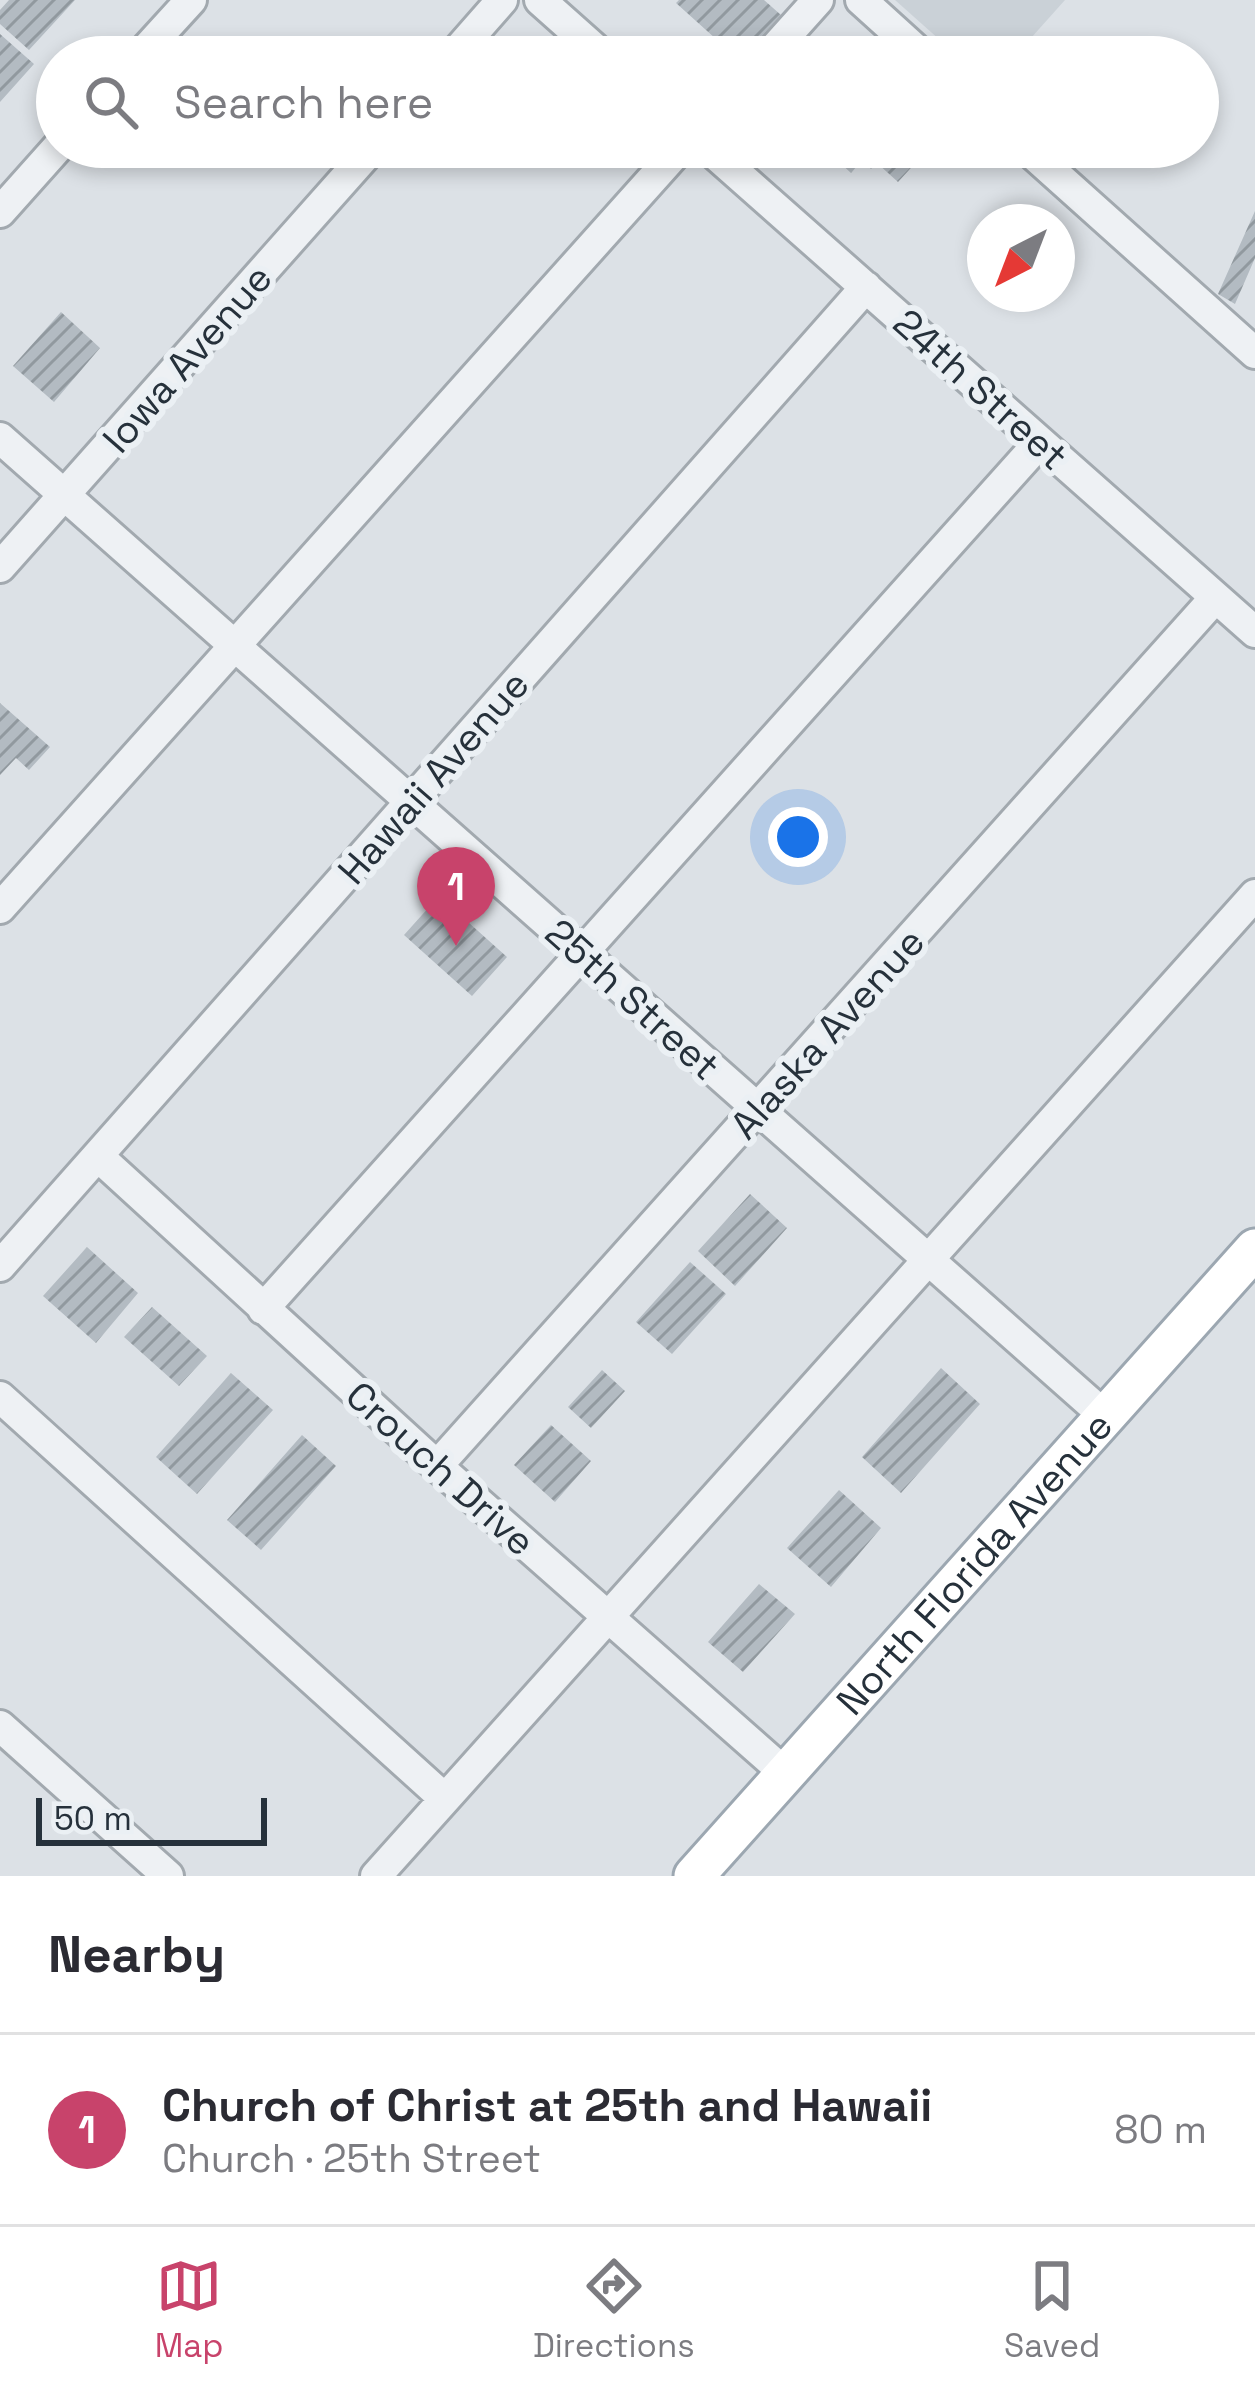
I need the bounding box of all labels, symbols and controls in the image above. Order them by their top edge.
search box [36,36,1219,168]
icon: search [78,69,144,135]
text: Search here [174,74,433,131]
north arrow [967,204,1075,312]
street label: Iowa Avenue [92,254,283,463]
street label: 24th Street [883,298,1078,480]
street label: Hawaii Avenue [327,660,540,894]
your location [768,807,828,867]
pin: 1 [417,847,495,946]
street label: 25th Street [535,908,730,1090]
street label: Alaska Avenue [720,918,935,1149]
street label: Crouch Drive [336,1371,545,1566]
street label: North Florida Avenue [826,1401,1123,1725]
scale bar [36,1792,267,1845]
text: 50 m [54,1798,132,1840]
text: Nearby [48,1922,225,1987]
text: Church of Christ at 25th and Hawaii [162,2077,932,2134]
text: 1 [78,2105,96,2154]
text: 80 m [1114,2105,1207,2154]
text: Church · 25th Street [162,2134,541,2183]
tab: Map [155,2253,223,2367]
tab: Directions [533,2253,695,2367]
tab: Saved [1004,2253,1100,2367]

